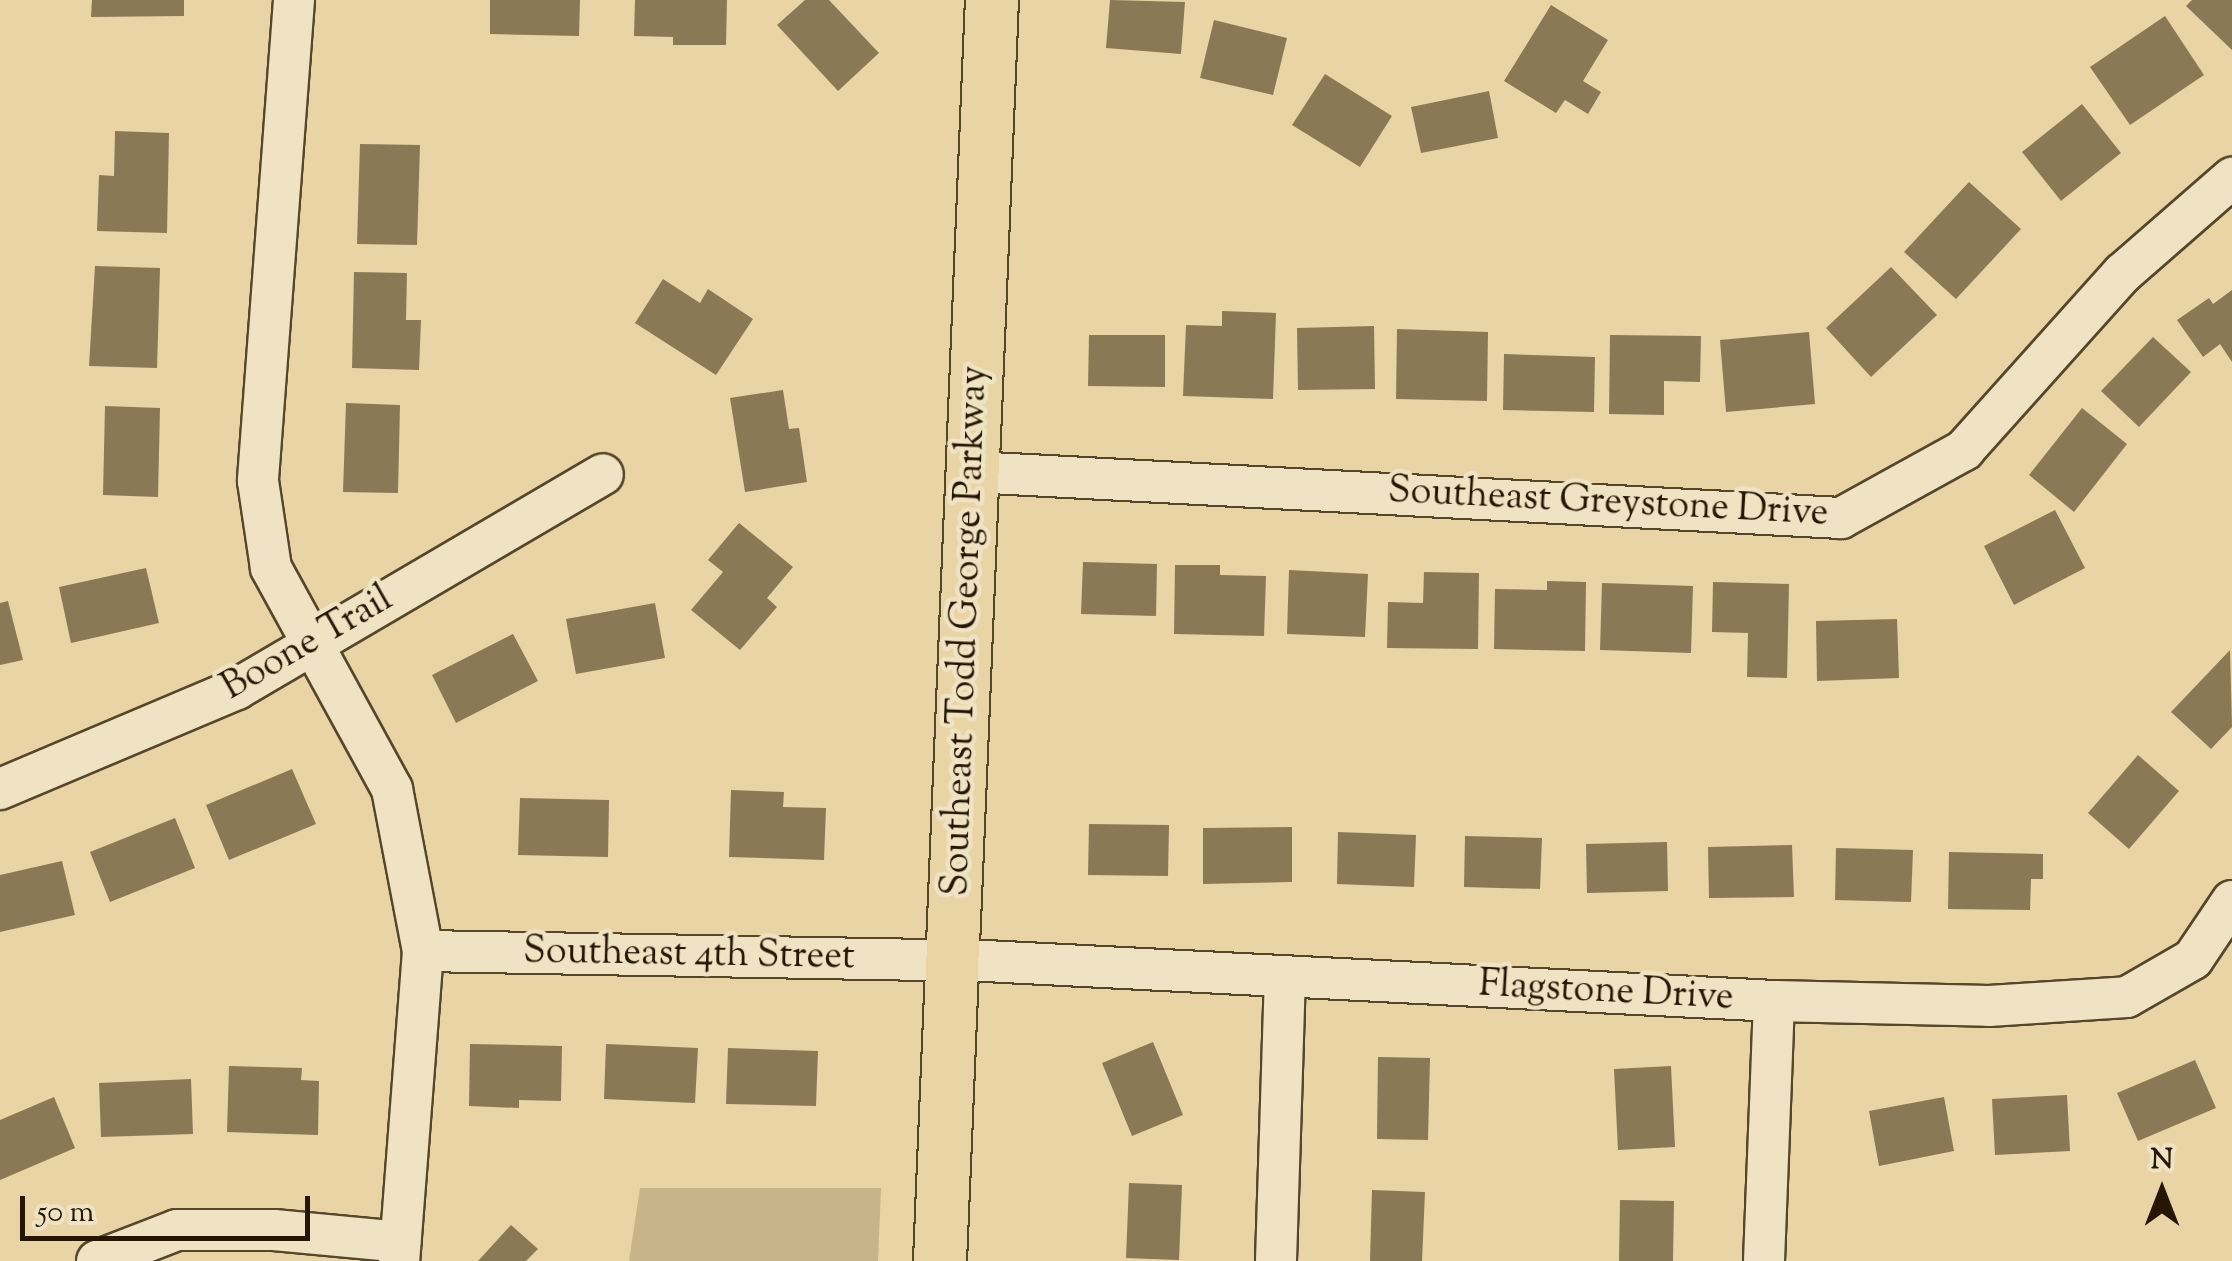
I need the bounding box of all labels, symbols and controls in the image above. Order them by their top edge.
street label: Southeast Todd George Parkway [935,365,999,897]
street label: Southeast Greystone Drive [1387,470,1829,538]
street label: Boone Trail [214,578,402,712]
street label: Southeast 4th Street [523,930,855,982]
street label: Flagstone Drive [1477,964,1735,1022]
north arrow [2112,1141,2212,1241]
text: N [2151,1141,2173,1181]
scale bar [25,1176,315,1238]
text: 50 m [37,1192,94,1235]

